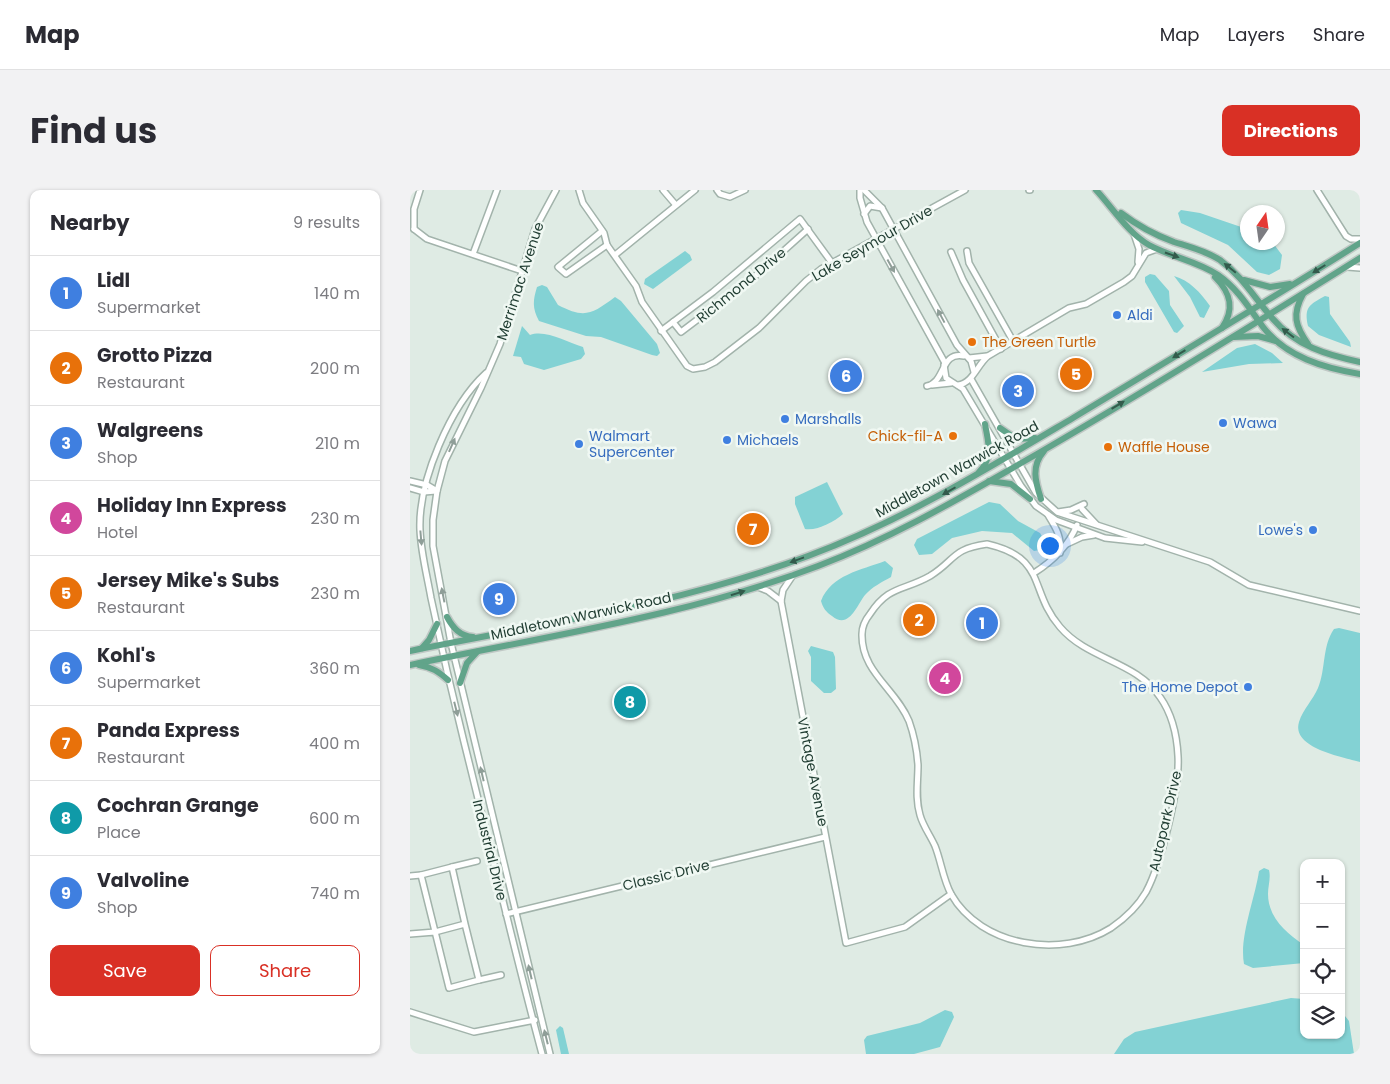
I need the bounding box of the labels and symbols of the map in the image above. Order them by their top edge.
street label: Lake Seymour Drive [808,200,936,286]
north arrow [1240,205,1285,250]
street label: Merrimac Avenue [491,219,549,343]
street label: Richmond Drive [692,242,790,327]
one-way arrow [1165,251,1180,259]
one-way arrow [887,260,896,273]
one-way arrow [1224,263,1237,274]
one-way arrow [1312,264,1325,274]
place label: Aldi [1127,305,1153,325]
one-way arrow [937,309,945,323]
marker: Aldi [1111,309,1123,321]
one-way arrow [1281,328,1295,338]
place label: The Green Turtle [982,332,1096,352]
marker: The Green Turtle [966,336,978,348]
one-way arrow [1172,350,1185,359]
pin: 5 [1060,355,1092,393]
pin: 6 [830,357,862,395]
pin: 3 [1002,372,1034,410]
one-way arrow [1112,401,1125,410]
place label: Marshalls [795,409,862,429]
marker: Marshalls [779,413,791,425]
place label: Wawa [1233,413,1277,433]
street label: Middletown Warwick Road [872,416,1042,522]
marker: Wawa [1217,417,1229,429]
place label: Walmart Supercenter [589,426,675,462]
place label: Chick-fil-A [868,426,943,446]
place label: Michaels [737,430,799,450]
marker: Chick-fil-A [947,430,959,442]
marker: Michaels [721,434,733,446]
place label: Waffle House [1118,437,1210,457]
one-way arrow [448,438,456,452]
marker: Walmart Supercenter [573,438,585,450]
marker: Waffle House [1102,441,1114,453]
one-way arrow [942,486,955,495]
pin: 7 [737,510,769,548]
place label: Lowe's [1258,520,1303,540]
marker: Lowe's [1307,524,1319,536]
one-way arrow [417,530,425,546]
your location [1037,533,1063,559]
one-way arrow [789,557,804,564]
pin: 9 [483,580,515,618]
one-way arrow [439,587,447,602]
street label: Middletown Warwick Road [489,587,673,645]
one-way arrow [730,588,745,596]
pin: 2 [903,601,935,639]
pin: 1 [966,604,998,642]
pin: 4 [929,659,961,697]
place label: The Home Depot [1121,677,1238,697]
marker: The Home Depot [1242,681,1254,693]
pin: 8 [614,683,646,721]
one-way arrow [452,702,460,717]
street label: Vintage Avenue [793,716,833,829]
one-way arrow [478,767,486,782]
street label: Autopark Drive [1144,768,1186,873]
street label: Industrial Drive [468,797,512,903]
street label: Classic Drive [620,854,712,895]
one-way arrow [526,964,534,979]
one-way arrow [541,1029,549,1044]

